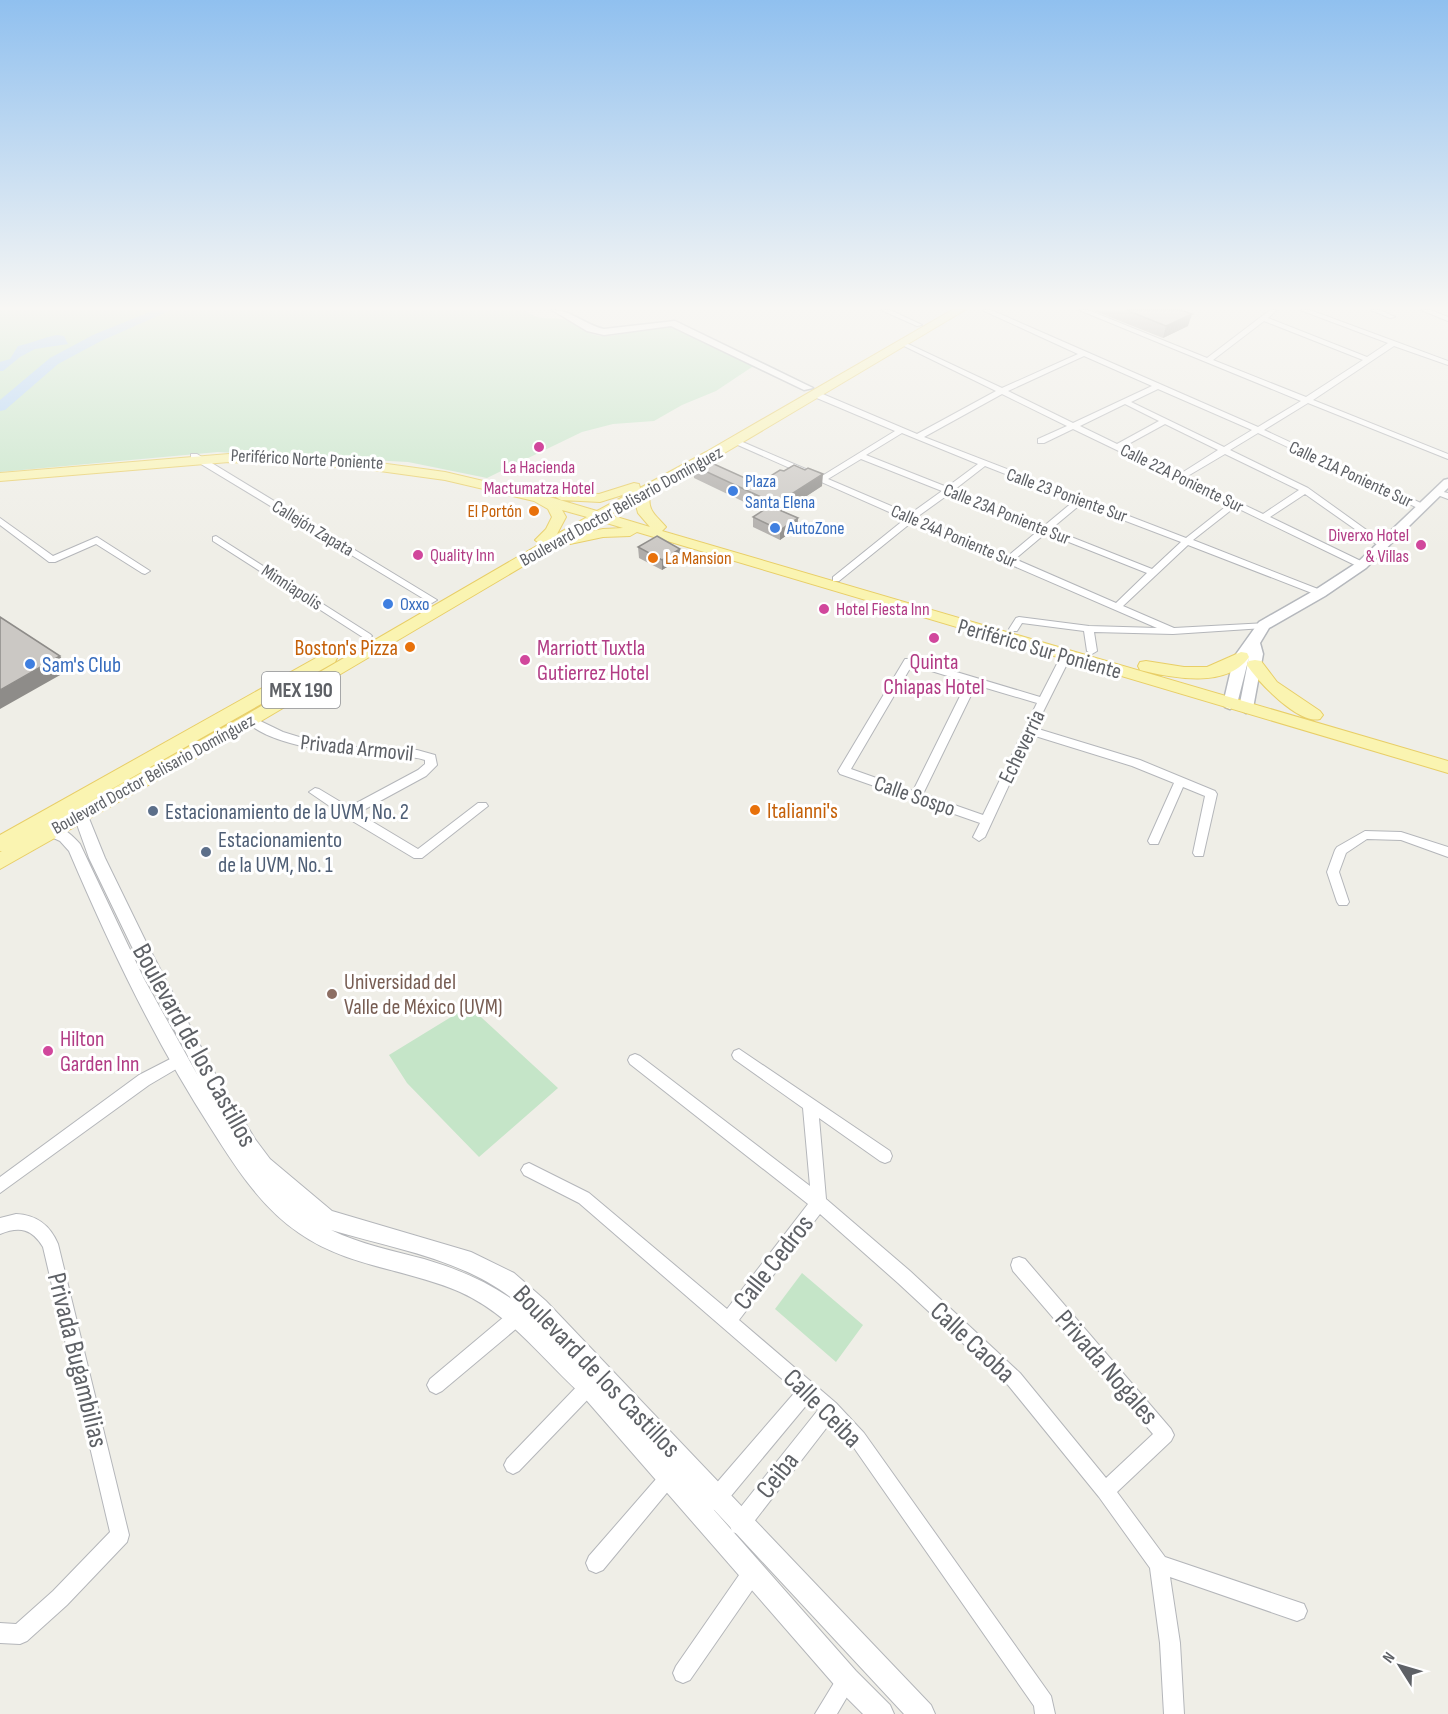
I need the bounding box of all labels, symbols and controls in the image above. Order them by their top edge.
street label: Calle 21A Poniente Sur [1286,437,1416,512]
marker: La Hacienda Mactumatza Hotel [532,440,546,454]
street label: Calle 22A Poniente Sur [1117,440,1247,517]
street label: Boulevard Doctor Belisario Domínguez [516,442,727,571]
street label: Periférico Norte Poniente [230,445,384,474]
place label: La Hacienda Mactumatza Hotel [484,457,594,499]
street label: Calle 23 Poniente Sur [1004,464,1130,527]
place label: Plaza Santa Elena [745,471,815,513]
street label: Calle 23A Poniente Sur [940,479,1073,549]
marker: Plaza Santa Elena [726,484,740,498]
street label: Callejón Zapata [268,496,357,561]
place label: El Portón [467,501,522,522]
street label: Calle 24A Poniente Sur [888,501,1020,572]
marker: El Portón [527,504,541,518]
place label: AutoZone [786,518,845,539]
marker: AutoZone [768,521,782,535]
place label: Diverxo Hotel & Villas [1328,525,1409,567]
marker: Diverxo Hotel & Villas [1414,538,1428,552]
place label: Quality Inn [430,545,495,566]
marker: Quality Inn [411,548,425,562]
place label: La Mansion [665,548,732,569]
marker: La Mansion [646,551,660,565]
street label: Minniapolis [257,560,326,615]
place label: Oxxo [400,594,430,615]
marker: Oxxo [381,597,395,611]
place label: Hotel Fiesta Inn [836,599,930,620]
marker: Hotel Fiesta Inn [817,602,831,616]
street label: Periférico Sur Poniente [955,613,1125,686]
marker: Quinta Chiapas Hotel [927,631,941,645]
place label: Boston's Pizza [294,635,398,662]
place label: Marriott Tuxtla Gutierrez Hotel [537,635,649,687]
marker: Boston's Pizza [403,640,417,654]
place label: Quinta Chiapas Hotel [883,649,985,701]
place label: Sam's Club [42,652,121,679]
marker: Marriott Tuxtla Gutierrez Hotel [518,653,532,667]
marker: Sam's Club [23,657,37,671]
road number: MEX 190 [262,672,340,708]
street label: Echeverria [993,706,1052,788]
street label: Boulevard Doctor Belisario Domínguez [48,710,259,839]
street label: Privada Armovil [299,729,415,768]
street label: Calle Sospo [870,770,959,823]
place label: Italianni's [767,798,838,825]
place label: Estacionamiento de la UVM, No. 2 [165,799,409,826]
marker: Italianni's [748,803,762,817]
marker: Estacionamiento de la UVM, No. 2 [146,804,160,818]
place label: Estacionamiento de la UVM, No. 1 [218,827,342,879]
marker: Estacionamiento de la UVM, No. 1 [199,845,213,859]
street label: Boulevard de los Castillos [125,938,263,1153]
place label: Universidad del Valle de México (UVM) [344,969,503,1021]
marker: Universidad del Valle de México (UVM) [325,987,339,1001]
place label: Hilton Garden Inn [60,1026,140,1078]
marker: Hilton Garden Inn [41,1044,55,1058]
street label: Calle Cedros [727,1209,821,1316]
street label: Privada Bugambilias [40,1270,114,1451]
street label: Boulevard de los Castillos [506,1279,687,1464]
street label: Calle Caoba [923,1296,1021,1390]
street label: Privada Nogales [1048,1304,1165,1432]
street label: Calle Ceiba [776,1363,868,1455]
street label: Ceiba [750,1446,806,1505]
north arrow [1370,1636,1430,1696]
text: N [1379,1649,1399,1667]

